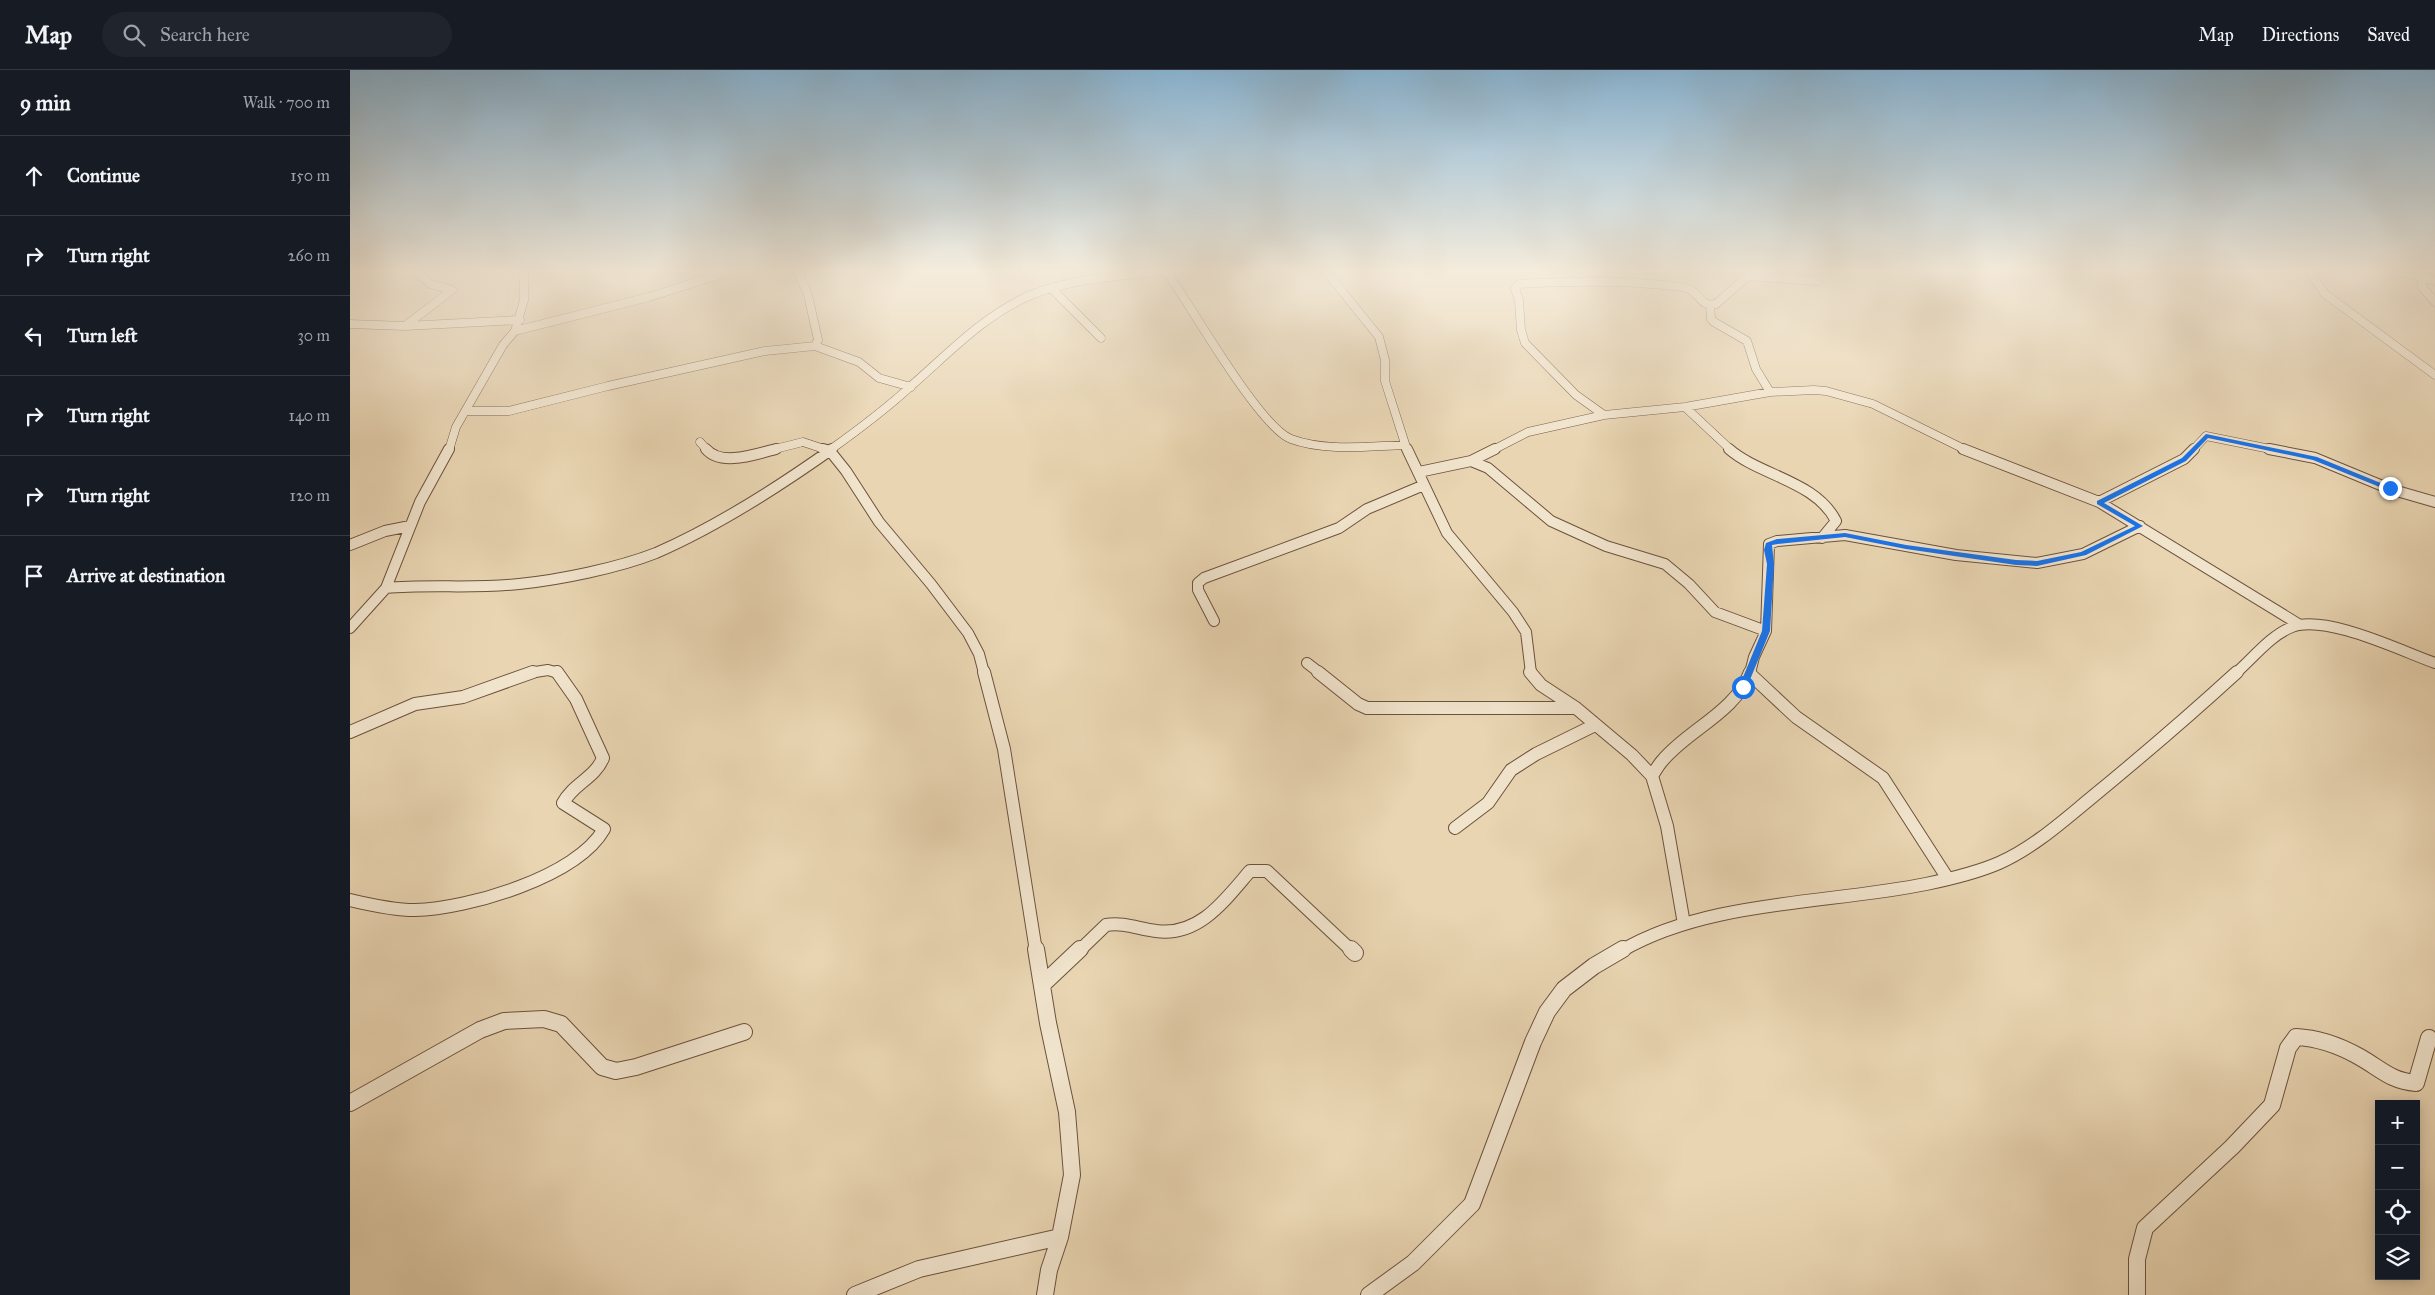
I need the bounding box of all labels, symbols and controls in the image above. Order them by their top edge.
search box [102,12,452,57]
text: Map [25,20,72,50]
icon: search [120,21,148,49]
text: Search here [160,23,250,46]
text: Map [2198,24,2234,46]
text: Directions [2262,24,2339,46]
text: Saved [2367,24,2410,46]
text: 9 min [20,90,71,116]
text: Walk · 700 m [243,93,330,112]
icon: ahead [20,162,48,190]
text: Continue [67,164,140,187]
text: 150 m [290,166,330,185]
icon: right [20,242,48,270]
text: Turn right [67,244,150,267]
text: 260 m [288,246,330,265]
icon: left [20,322,48,350]
text: Turn left [67,324,137,347]
text: 30 m [297,326,330,345]
icon: right [20,402,48,430]
text: Turn right [67,404,150,427]
text: 140 m [289,406,330,425]
route end [2379,477,2402,500]
icon: right [20,482,48,510]
text: Turn right [67,484,150,507]
text: 120 m [290,486,330,505]
icon: arrive [20,562,48,590]
text: Arrive at destination [67,564,225,587]
route start [1732,676,1755,699]
map controls [2375,1100,2420,1280]
button: + [2375,1100,2420,1145]
button: − [2375,1145,2420,1190]
button: locate [2375,1190,2420,1235]
button: layers [2375,1235,2420,1280]

